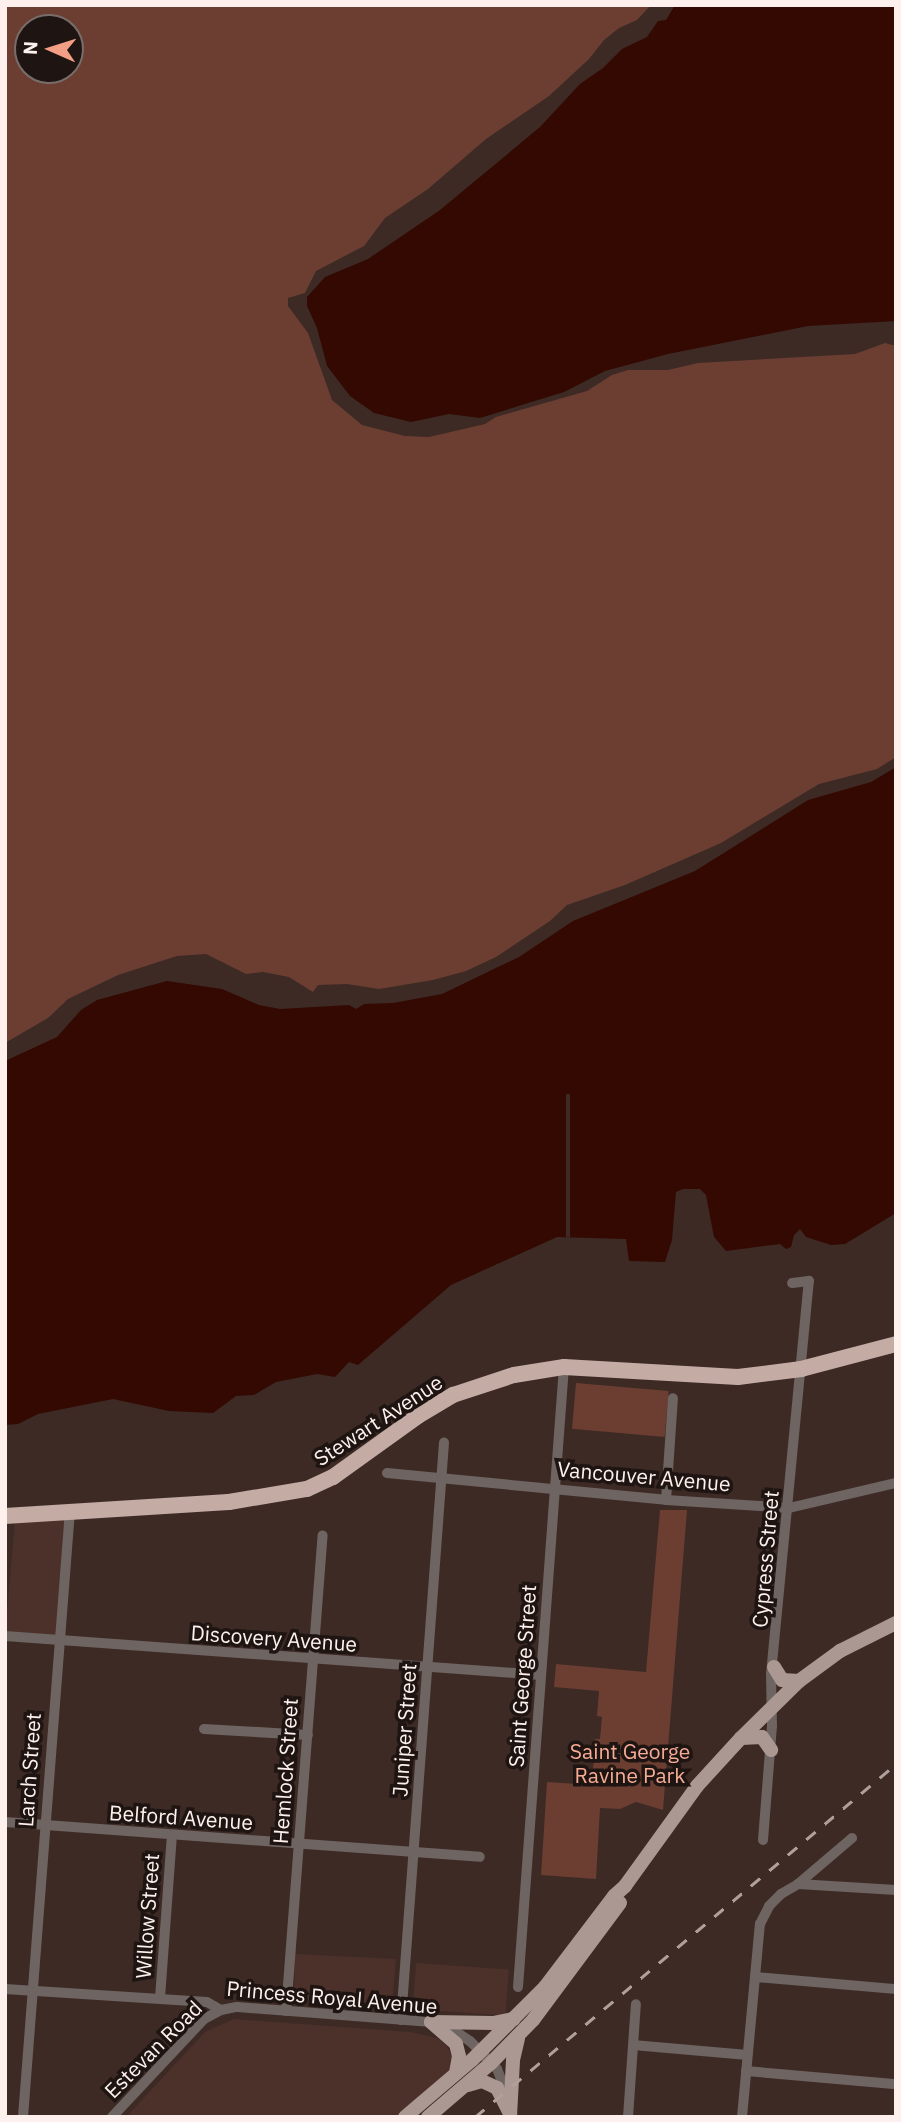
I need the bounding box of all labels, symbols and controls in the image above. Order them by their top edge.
north arrow [14,14,84,84]
text: N [18,41,42,56]
street label: Stewart Avenue [309,1369,447,1471]
street label: Vancouver Avenue [556,1456,732,1496]
street label: Cypress Street [746,1489,784,1629]
street label: Saint George Street [503,1584,541,1768]
street label: Discovery Avenue [190,1620,358,1656]
street label: Juniper Street [387,1662,421,1798]
street label: Hemlock Street [267,1697,303,1845]
street label: Larch Street [12,1712,46,1828]
park label: Saint George Ravine Park [570,1738,690,1788]
street label: Belford Avenue [108,1799,254,1835]
street label: Willow Street [130,1852,164,1980]
street label: Princess Royal Avenue [225,1975,439,2019]
street label: Estevan Road [99,1995,207,2103]

